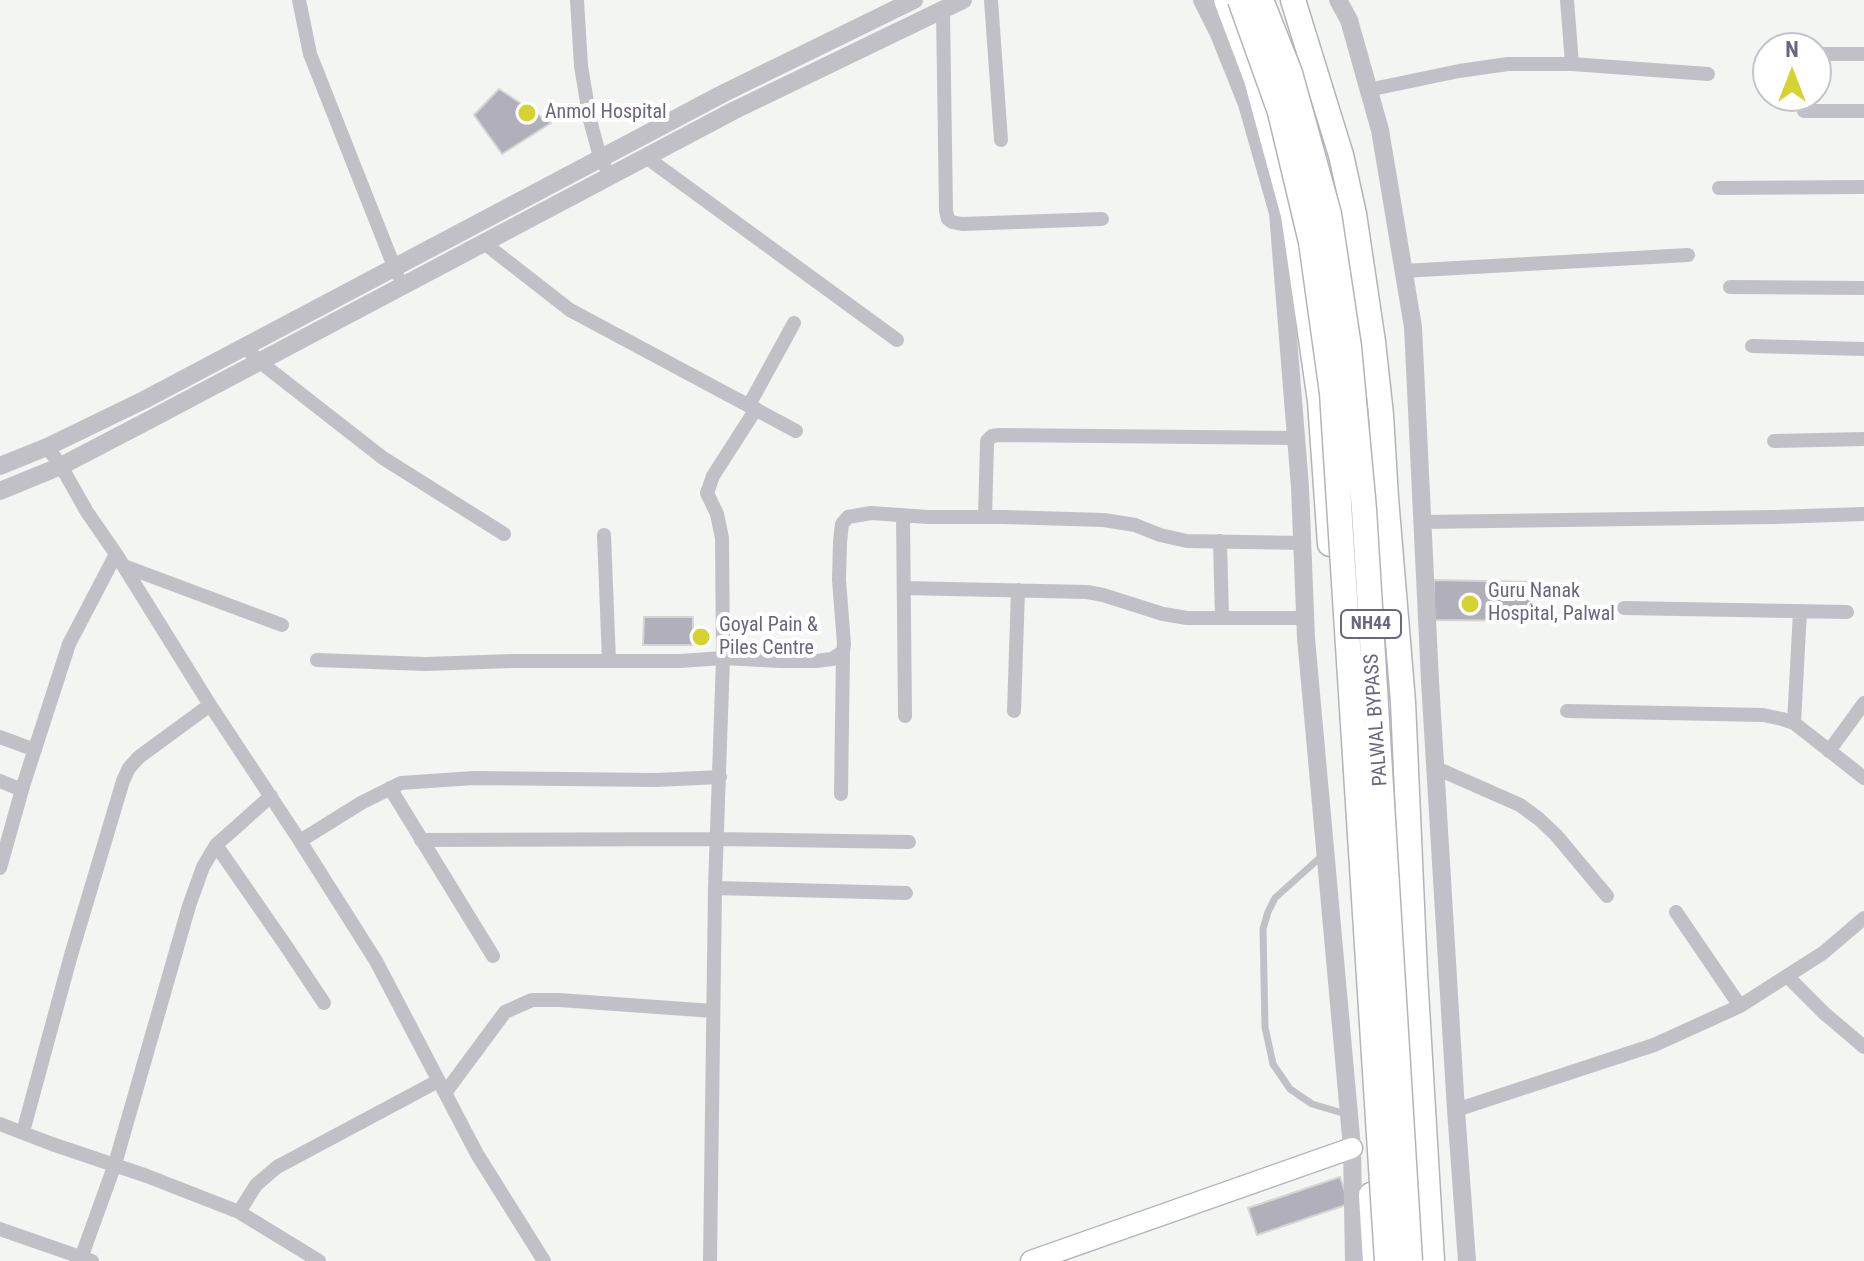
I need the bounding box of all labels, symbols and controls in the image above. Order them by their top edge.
north arrow [1752,32,1832,112]
text: N [1785,37,1799,62]
place label: Anmol Hospital [545,101,667,125]
marker: Anmol Hospital [516,102,538,124]
place label: Guru Nanak Hospital, Palwal [1488,580,1615,627]
marker: Guru Nanak Hospital, Palwal [1459,593,1481,615]
road number: NH44 [1341,610,1401,638]
place label: Goyal Pain & Piles Centre [719,614,818,661]
marker: Goyal Pain & Piles Centre [690,626,712,648]
street label: PALWAL BYPASS [1360,653,1394,787]

